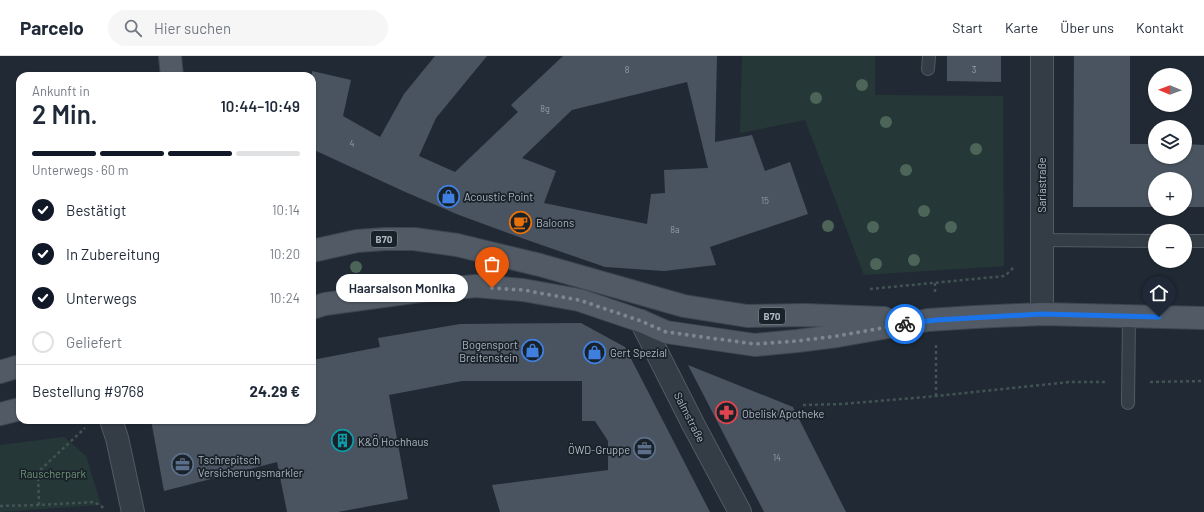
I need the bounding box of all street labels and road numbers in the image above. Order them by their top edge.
street label: Sariastraße [1035,157,1048,213]
road number: B70 [371,231,397,247]
road number: B70 [759,308,785,324]
street label: Salmstraße [672,390,708,444]

